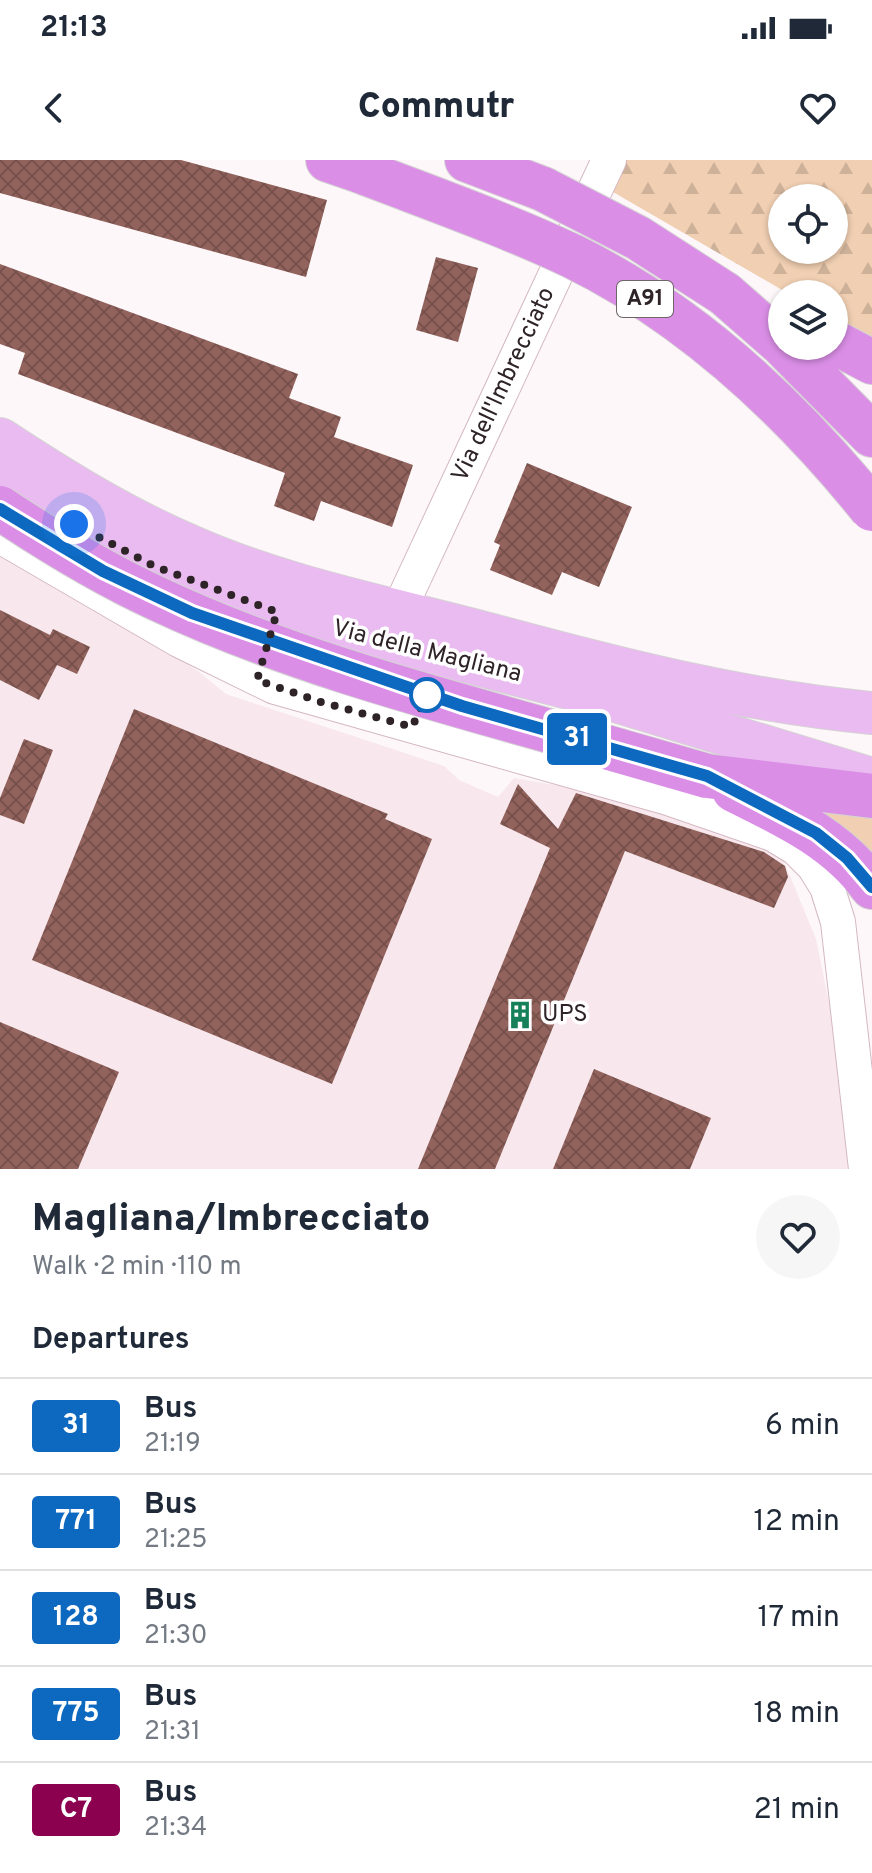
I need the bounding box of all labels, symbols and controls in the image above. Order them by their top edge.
text: 21:13 [40,10,108,47]
text: Commutr [358,85,514,131]
icon: back [32,86,76,130]
icon: heart [796,86,840,130]
map controls [768,184,848,360]
button: locate [768,184,848,264]
button: layers [768,280,848,360]
road number: A91 [617,281,673,317]
street label: Via dell'Imbrecciato [446,283,562,487]
your location [54,504,94,544]
street label: Via della Magliana [329,614,525,690]
unlabelled marker [410,678,444,712]
line badge: 31 [541,713,613,765]
text: 31 [563,721,591,757]
building icon: UPS [505,1000,535,1030]
place label: UPS [542,1000,588,1030]
button: heart [756,1195,840,1279]
text: Magliana/Imbrecciato [32,1196,430,1245]
text: Walk · 2 min · 110 m [32,1251,241,1284]
text: Departures [32,1322,190,1359]
text: Bus [144,1391,197,1428]
text: 31 [62,1408,90,1444]
text: 6 min [765,1408,840,1445]
text: 21:19 [144,1428,201,1461]
text: Bus [144,1487,197,1524]
text: 771 [55,1504,97,1540]
text: 12 min [753,1504,840,1541]
text: 21:25 [144,1524,208,1557]
text: Bus [144,1583,197,1620]
text: 128 [53,1600,99,1636]
text: 17 min [757,1600,840,1637]
text: 21:30 [144,1620,208,1653]
text: Bus [144,1679,197,1716]
text: 775 [52,1696,100,1732]
text: 18 min [754,1696,840,1733]
text: 21:31 [144,1716,201,1749]
text: Bus [144,1775,197,1812]
text: C7 [60,1792,92,1828]
text: 21 min [753,1792,840,1829]
text: 21:34 [144,1812,207,1845]

